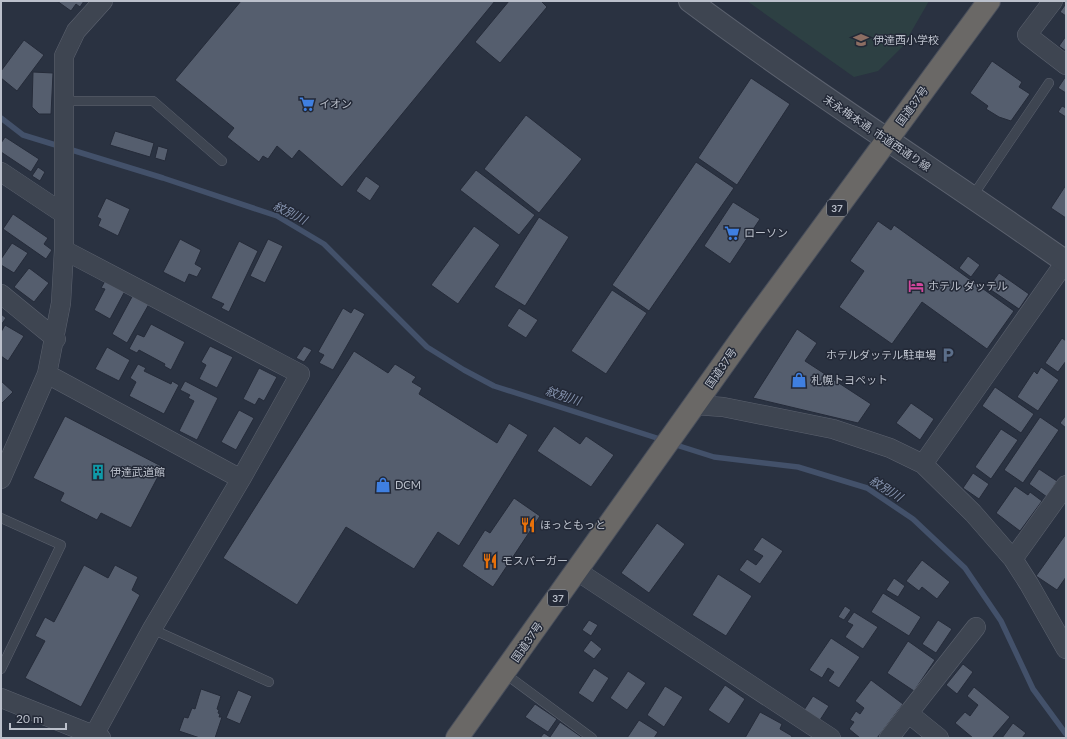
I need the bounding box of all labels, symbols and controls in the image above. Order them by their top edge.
school or university icon: 伊達西小学校 [852,31,870,49]
place label: 伊達西小学校 [873,33,939,46]
street label: 国道37号 [893,83,930,128]
street label: 末永梅本通, 市道西通り線 [821,92,933,173]
supermarket icon: イオン [298,95,316,113]
place label: イオン [319,97,352,110]
water label: 紋別川 [271,198,311,228]
road number: 37 [827,200,847,216]
supermarket icon: ローソン [723,224,741,242]
place label: ローソン [744,226,788,239]
hotel icon: ホテル ダッテル [907,277,925,295]
place label: ホテル ダッテル [928,279,1008,292]
street label: 国道37号 [702,345,739,390]
parking icon: ホテルダッテル駐車場 [939,346,957,364]
place label: ホテルダッテル駐車場 [826,348,936,361]
shop icon: 札幌トヨペット [790,371,808,389]
place label: 札幌トヨペット [811,373,888,386]
water label: 紋別川 [544,383,584,409]
building icon: 伊達武道館 [89,463,107,481]
place label: 伊達武道館 [110,465,165,478]
water label: 紋別川 [867,473,907,506]
shop icon: DCM [374,476,392,494]
place label: DCM [395,478,421,491]
restaurant icon: ほっともっと [519,516,537,534]
place label: ほっともっと [540,518,606,531]
restaurant icon: モスバーガー [481,552,499,570]
place label: モスバーガー [502,554,568,567]
road number: 37 [548,590,568,606]
street label: 国道37号 [508,619,545,664]
scale bar [10,705,66,731]
text: 20 m [16,711,43,726]

